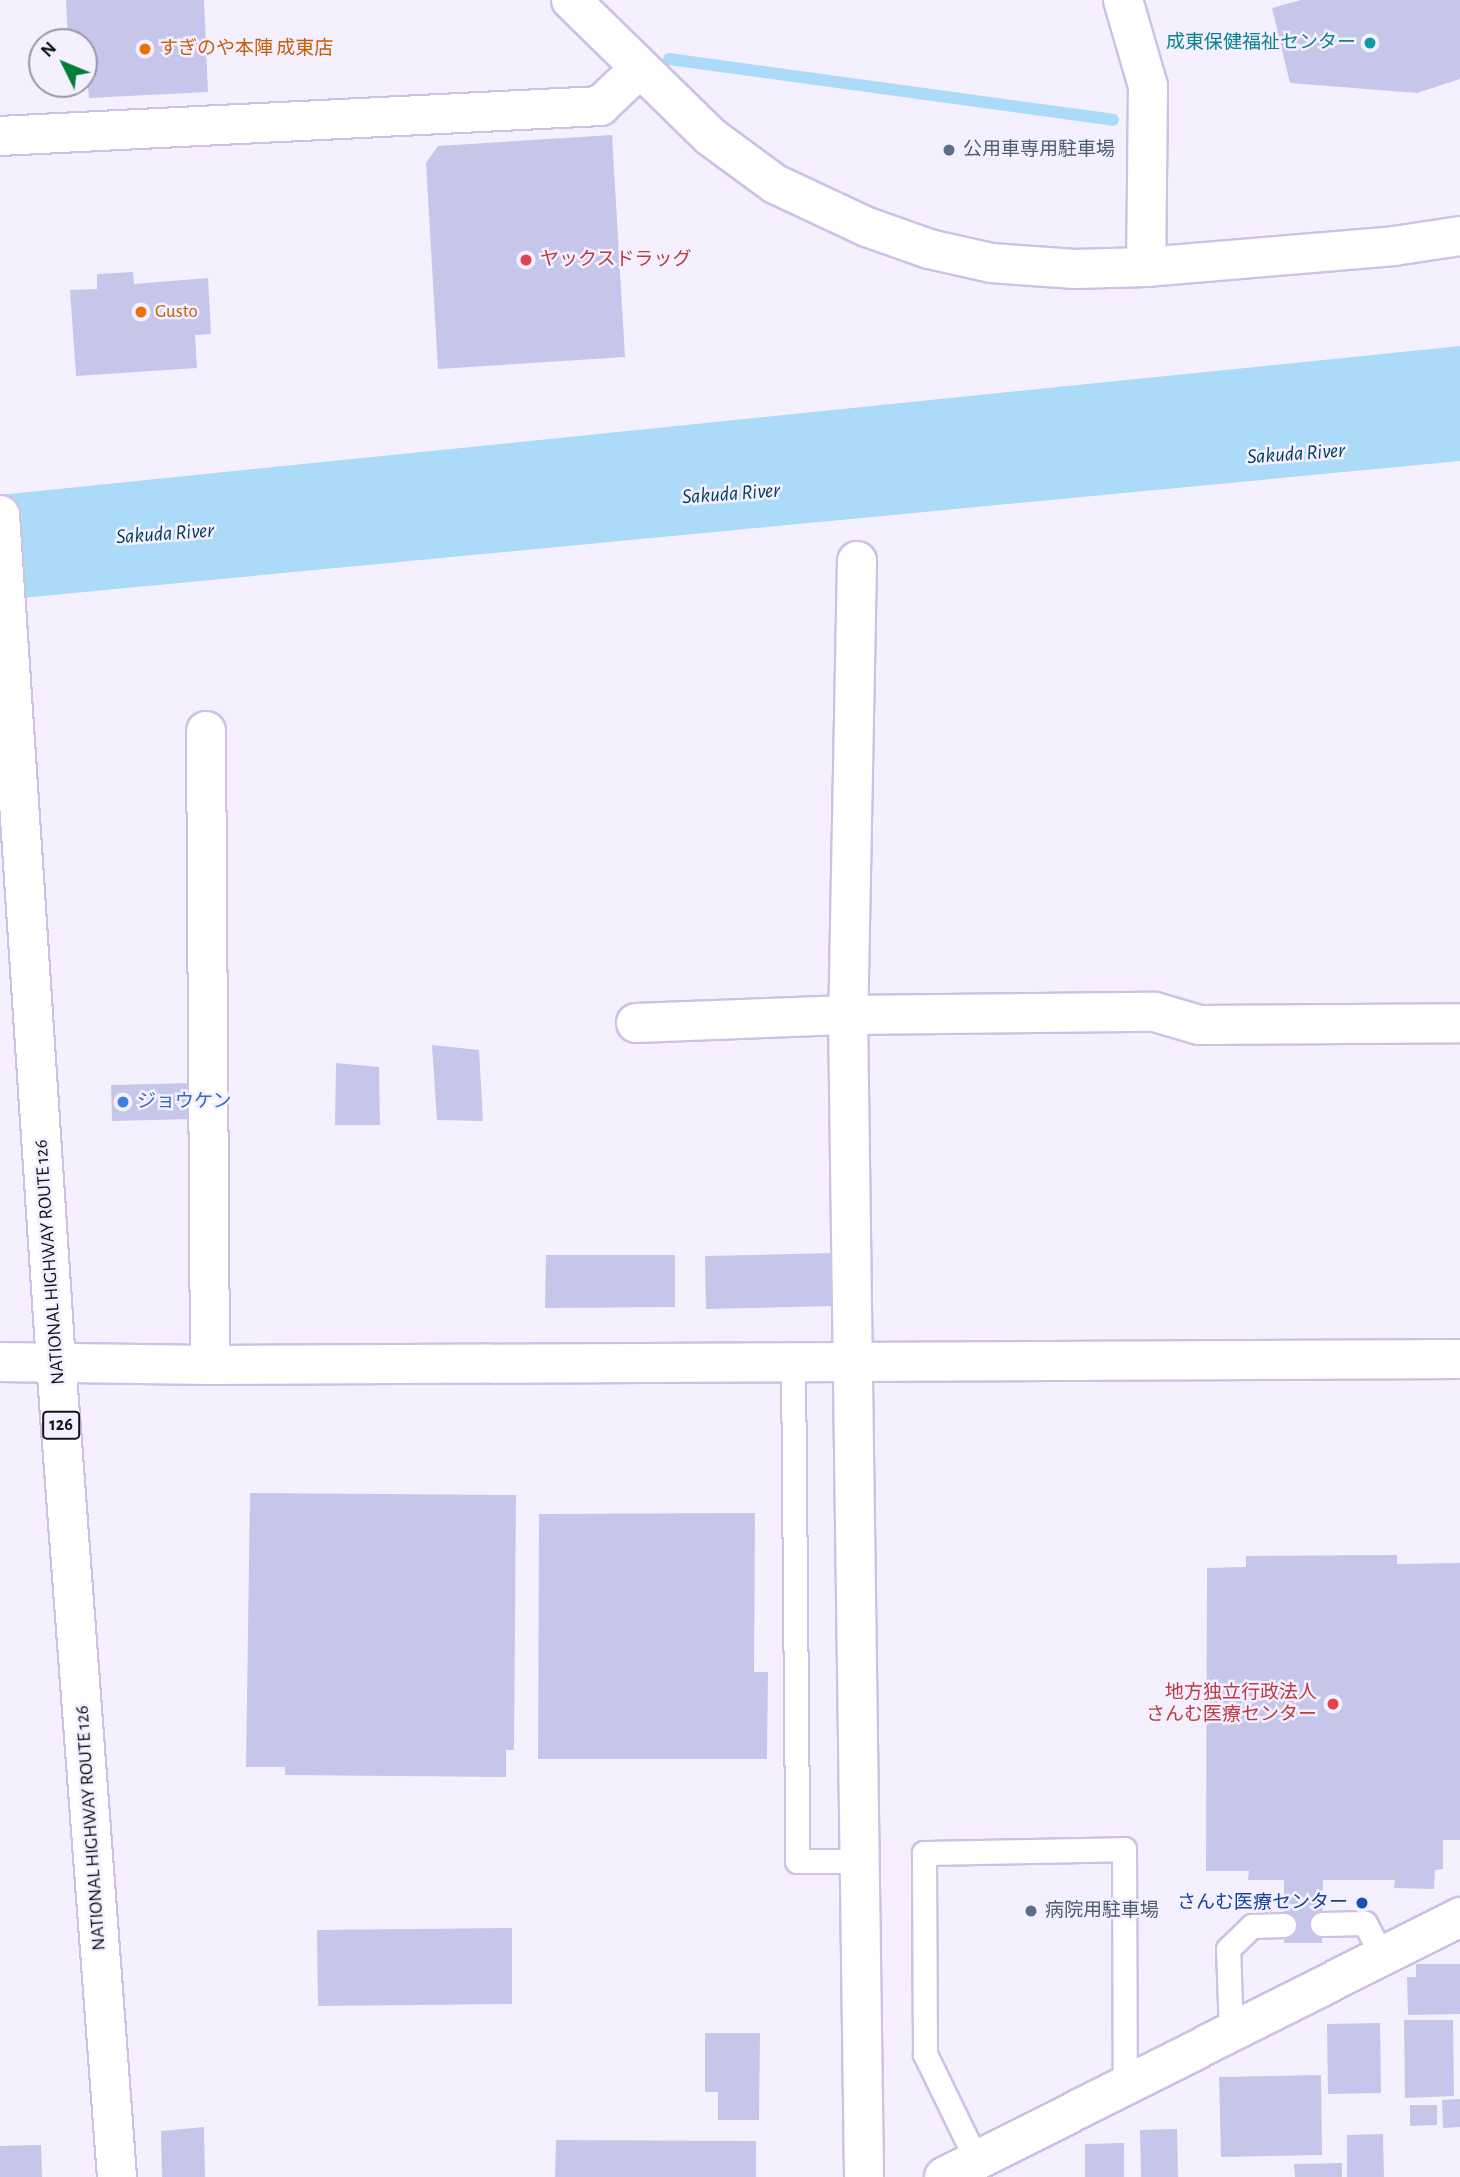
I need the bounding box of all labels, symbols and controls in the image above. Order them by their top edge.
north arrow [28,28,98,98]
place label: 成東保健福祉センター [1166,32,1356,54]
marker: 成東保健福祉センター [1362,35,1378,51]
text: N [37,38,60,61]
place label: すぎのや本陣 成東店 [159,38,333,60]
marker: すぎのや本陣 成東店 [137,41,153,57]
place label: 公用車専用駐車場 [963,139,1115,161]
marker: 公用車専用駐車場 [941,142,957,158]
place label: ヤックスドラッグ [540,249,692,271]
marker: ヤックスドラッグ [518,252,534,268]
place label: Gusto [155,301,198,323]
marker: Gusto [133,304,149,320]
water label: Sakuda River [1246,438,1346,470]
water label: Sakuda River [681,478,781,510]
water label: Sakuda River [115,518,215,550]
place label: ジョウケン [137,1091,232,1113]
marker: ジョウケン [115,1094,131,1110]
street label: NATIONAL HIGHWAY ROUTE 126 [30,1139,70,1385]
road number: 126 [42,1410,80,1440]
place label: 地方独立行政法人 さんむ医療センター [1146,1682,1317,1726]
marker: 地方独立行政法人 さんむ医療センター [1323,1694,1343,1714]
street label: NATIONAL HIGHWAY ROUTE 126 [71,1705,111,1951]
place label: さんむ医療センター [1177,1892,1348,1914]
marker: さんむ医療センター [1354,1895,1370,1911]
place label: 病院用駐車場 [1045,1900,1159,1922]
marker: 病院用駐車場 [1023,1903,1039,1919]

